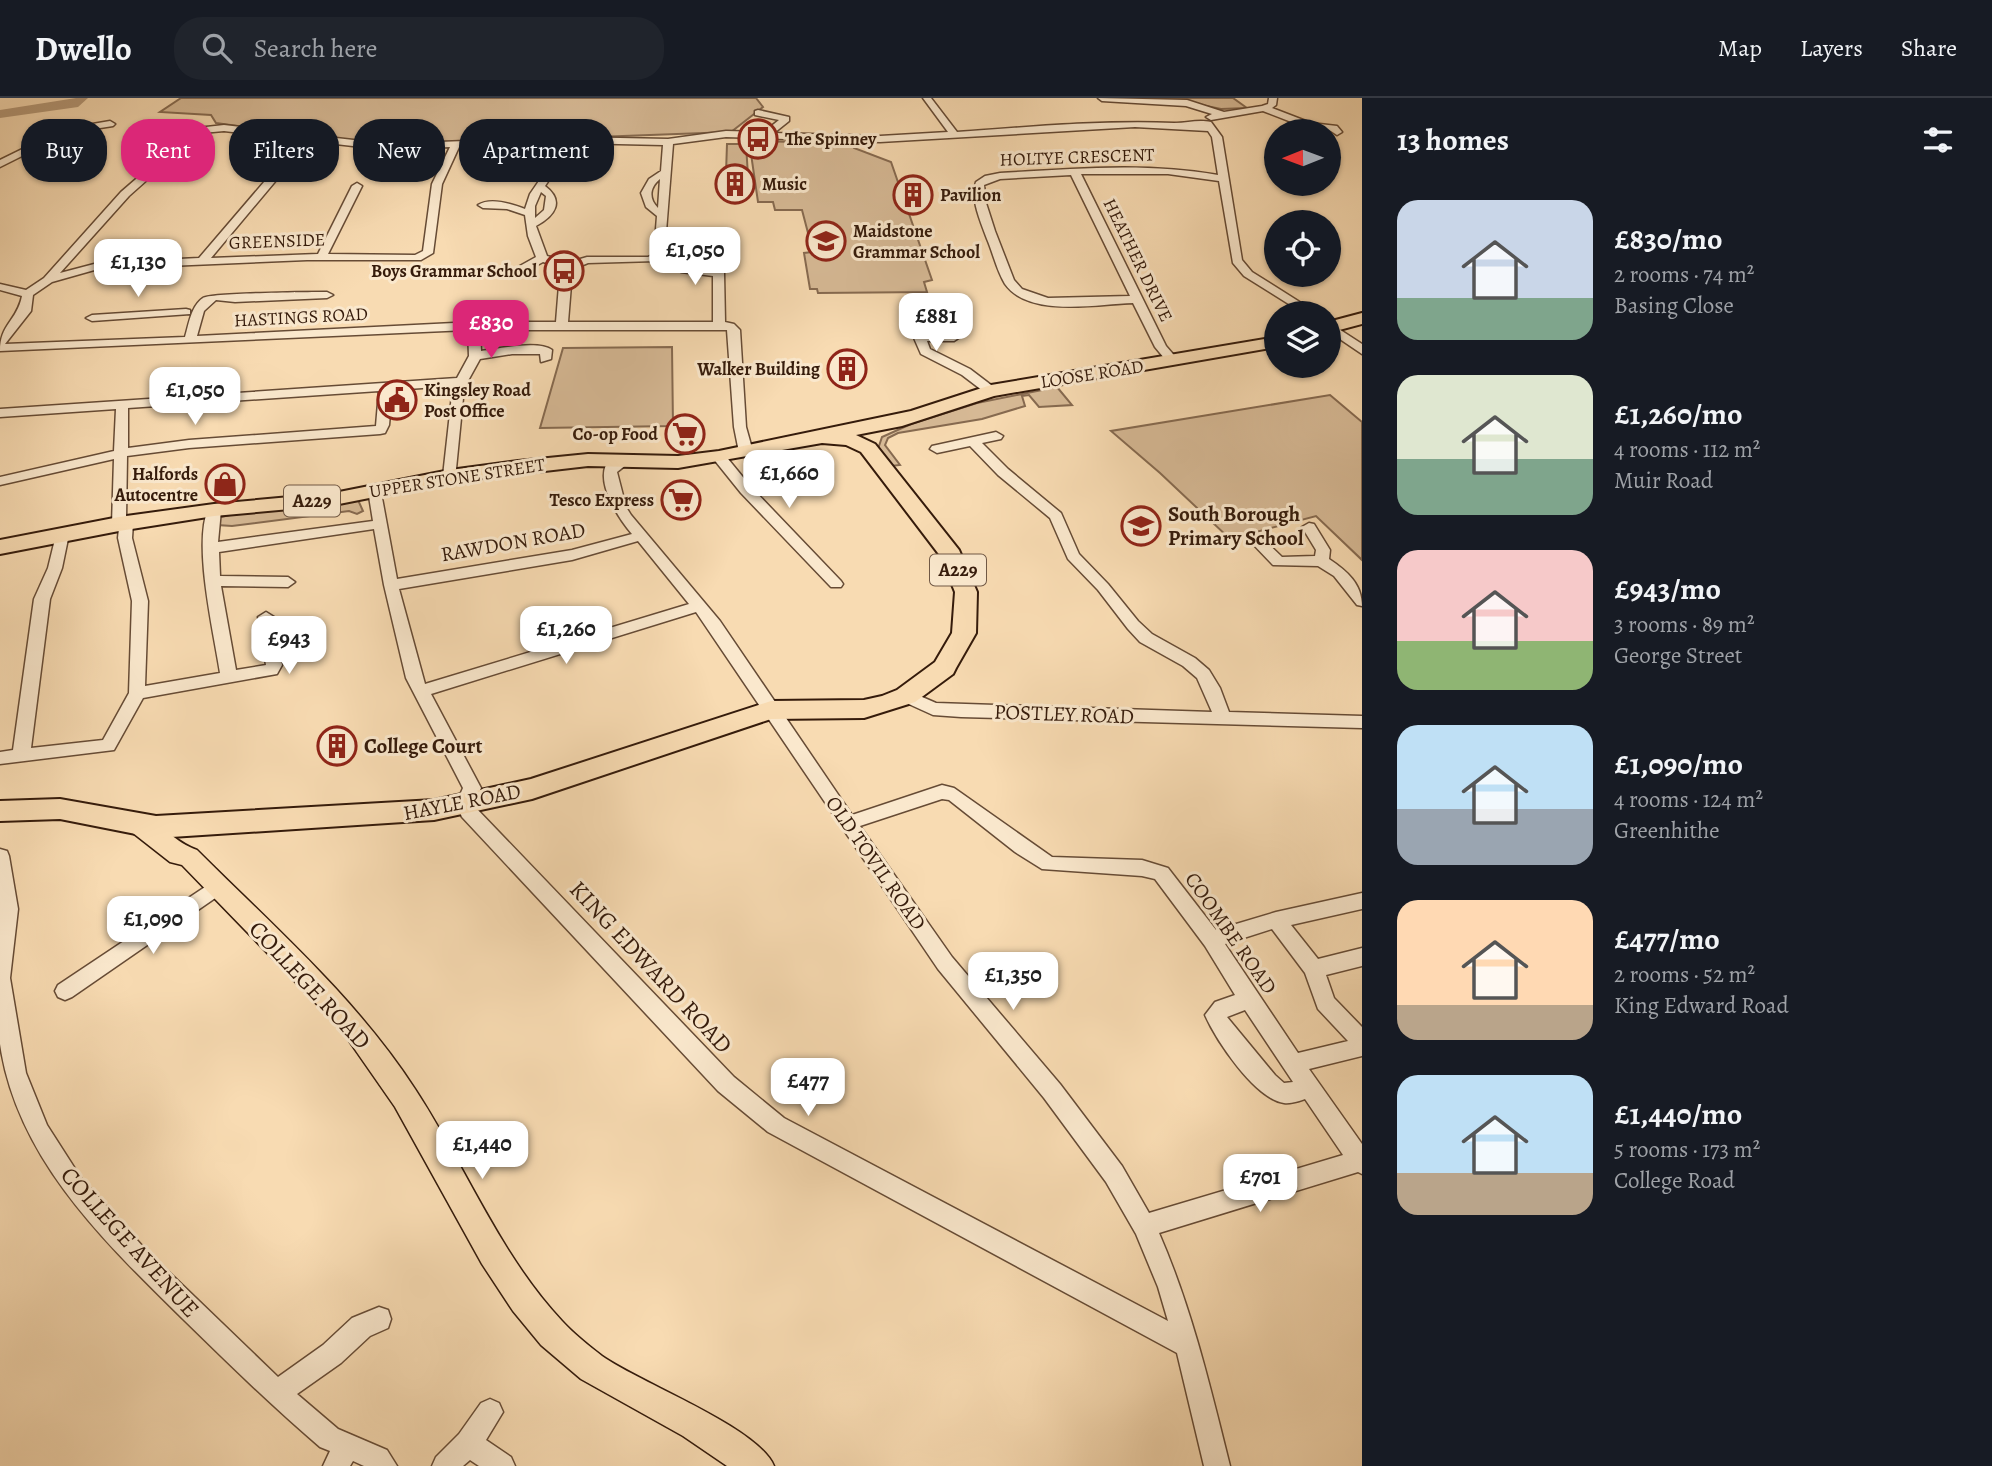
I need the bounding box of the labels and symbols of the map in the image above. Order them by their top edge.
bus stop icon: The Spinney [737,118,779,160]
north arrow [1264,119,1340,196]
place label: The Spinney [785,127,877,151]
street label: HOLTYE CRESCENT [999,142,1155,172]
building icon: Music [714,163,756,205]
place label: Music [762,172,807,196]
building icon: Pavilion [892,174,934,216]
place label: Pavilion [940,183,1001,207]
street label: HEATHER DRIVE [1098,194,1178,326]
place label: Maidstone Grammar School [853,219,980,264]
school or university icon: Maidstone Grammar School [805,220,847,262]
street label: GREENSIDE [228,227,326,255]
pin: £1,050 [638,228,752,287]
pin: £1,130 [81,240,195,299]
bus stop icon: Boys Grammar School [543,250,585,292]
place label: Boys Grammar School [371,259,537,283]
pin: £881 [895,294,977,353]
pin: £830 [450,300,532,360]
street label: HASTINGS ROAD [233,302,369,332]
building icon: Walker Building [826,348,868,390]
street label: LOOSE ROAD [1039,354,1145,394]
place label: Walker Building [696,357,821,381]
pin: £1,050 [138,368,252,427]
place label: Kingsley Road Post Office [424,378,531,423]
public building icon: Kingsley Road Post Office [376,379,418,421]
supermarket icon: Co-op Food [664,413,706,455]
place label: Co-op Food [572,422,658,446]
pin: £1,660 [732,450,846,510]
street label: UPPER STONE STREET [367,452,547,504]
place label: Halfords Autocentre [114,462,198,507]
shop icon: Halfords Autocentre [204,463,246,505]
supermarket icon: Tesco Express [660,479,702,521]
road number: A229 [284,486,340,516]
place label: Tesco Express [550,488,654,512]
place label: South Borough Primary School [1168,500,1304,552]
school or university icon: South Borough Primary School [1120,505,1162,547]
street label: RAWDON ROAD [439,516,587,568]
road number: A229 [930,555,986,586]
pin: £1,260 [509,606,623,666]
pin: £943 [248,616,330,676]
street label: POSTLEY ROAD [993,698,1135,730]
building icon: College Court [316,725,358,767]
place label: College Court [364,732,482,760]
street label: HAYLE ROAD [401,777,523,827]
street label: OLD TOVIL ROAD [819,790,933,936]
street label: COOMBE ROAD [1179,866,1283,1000]
street label: KING EDWARD ROAD [562,874,740,1060]
pin: £1,090 [96,896,210,956]
street label: COLLEGE ROAD [242,914,378,1056]
pin: £1,350 [956,953,1070,1012]
pin: £477 [767,1058,849,1118]
pin: £1,440 [425,1122,539,1181]
pin: £701 [1219,1154,1301,1214]
street label: COLLEGE AVENUE [54,1160,206,1324]

